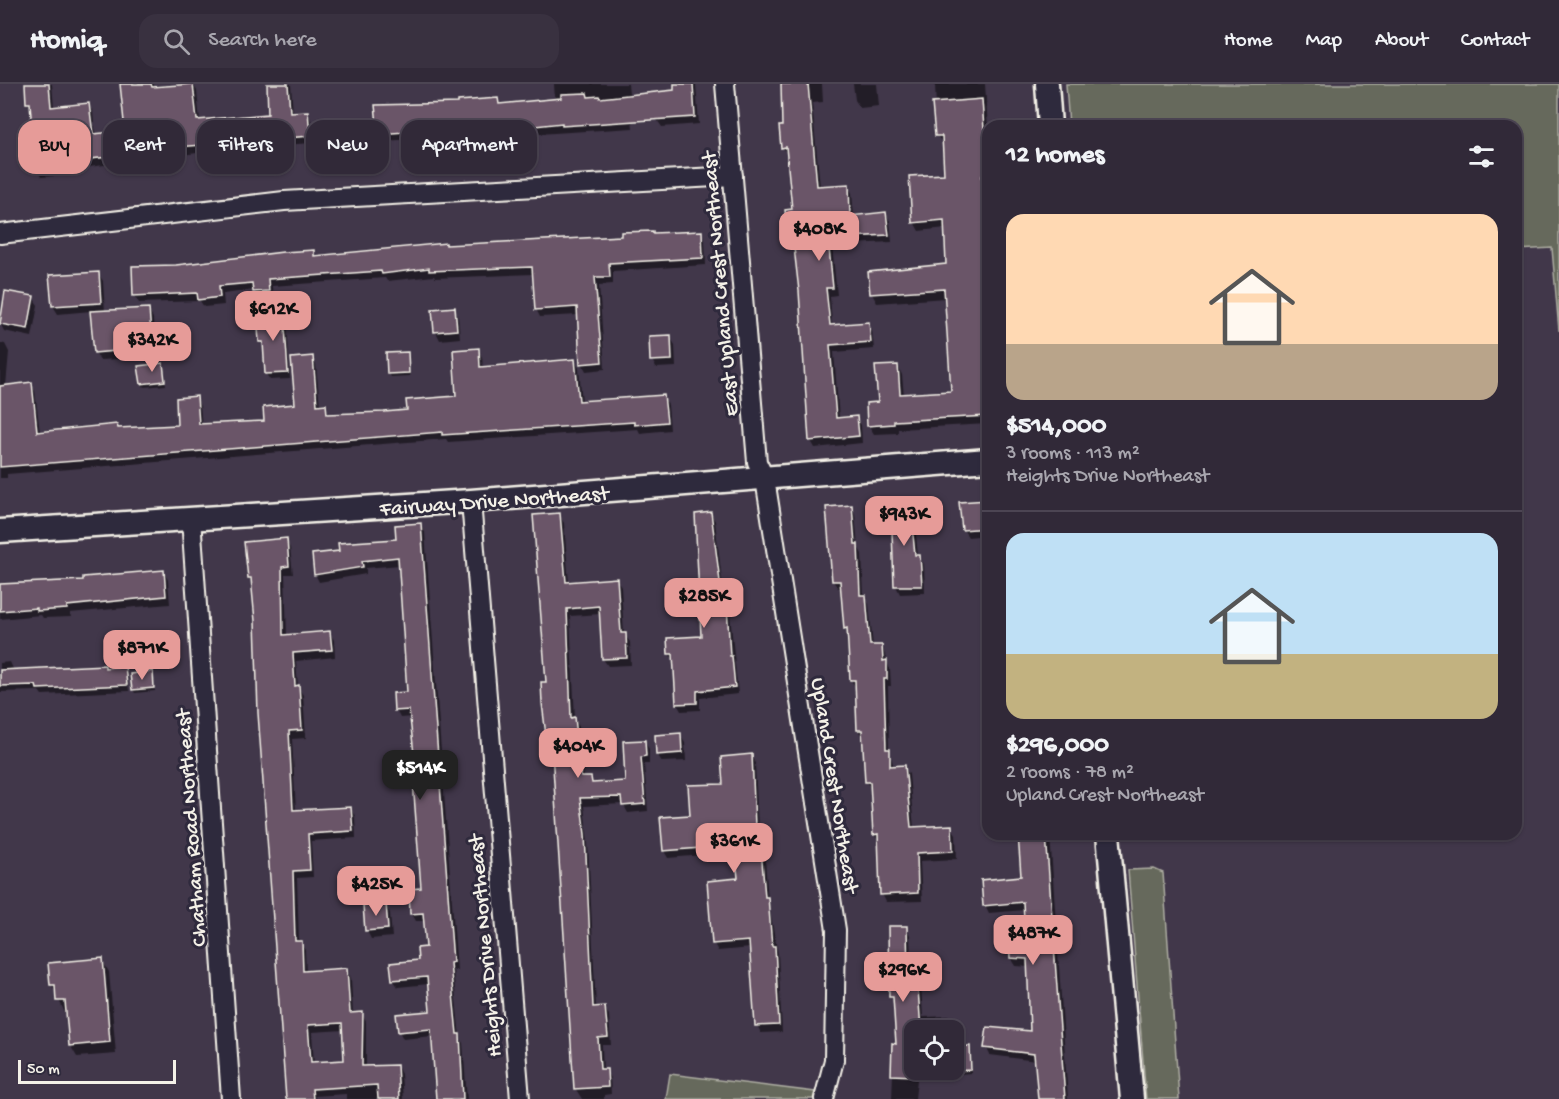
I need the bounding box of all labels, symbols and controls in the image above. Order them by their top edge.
search box [139,14,559,68]
text: Homiq [30,25,103,58]
icon: search [160,25,193,58]
text: Search here [208,28,317,54]
text: Home [1224,29,1272,54]
text: Map [1305,29,1342,54]
text: About [1375,29,1428,54]
text: Contact [1461,29,1529,54]
chip: Buy [18,120,91,174]
chip: Rent [103,120,185,174]
chip: Filters [197,120,294,174]
chip: New [306,120,389,174]
chip: Apartment [401,120,537,174]
icon: filters [1465,140,1498,173]
text: 12 homes [1006,141,1104,172]
street label: East Upland Crest Northeast [697,148,747,417]
pin: $408K [777,211,861,262]
text: $408K [793,219,845,242]
icon: home [1198,253,1306,361]
pin: $612K [231,291,315,342]
text: $612K [249,299,297,322]
pin: $342K [110,322,194,373]
text: $342K [127,330,177,353]
text: $514,000 [1006,412,1107,443]
text: 3 rooms · 113 m² [1006,443,1140,466]
text: Heights Drive Northeast [1006,466,1209,489]
street label: Fairway Drive Northeast [378,482,612,524]
pin: $943K [862,496,946,547]
text: $943K [879,504,929,527]
icon: home [1198,572,1306,680]
pin: $285K [662,578,746,629]
text: $285K [678,586,730,609]
pin: $871K [100,630,184,681]
text: $871K [117,638,167,661]
street label: Upland Crest Northeast [803,676,863,897]
street label: Chatham Road Northeast [172,706,214,947]
pin: $404K [536,728,620,779]
text: $296,000 [1006,731,1109,762]
text: $404K [553,736,603,759]
pin: $514K [378,750,462,801]
text: $514K [396,758,444,781]
text: 2 rooms · 78 m² [1006,762,1134,785]
text: Upland Crest Northeast [1006,785,1204,808]
pin: $361K [692,823,776,874]
street label: Heights Drive Northeast [464,831,510,1058]
text: $361K [710,831,758,854]
pin: $425K [334,866,418,917]
text: $425K [351,874,401,897]
pin: $487K [991,915,1075,966]
text: $487K [1008,923,1058,946]
pin: $296K [861,952,945,1003]
text: $296K [878,960,928,983]
map controls [904,1020,964,1080]
button: locate [904,1020,964,1080]
scale bar [18,1057,176,1084]
text: 50 m [27,1061,60,1080]

